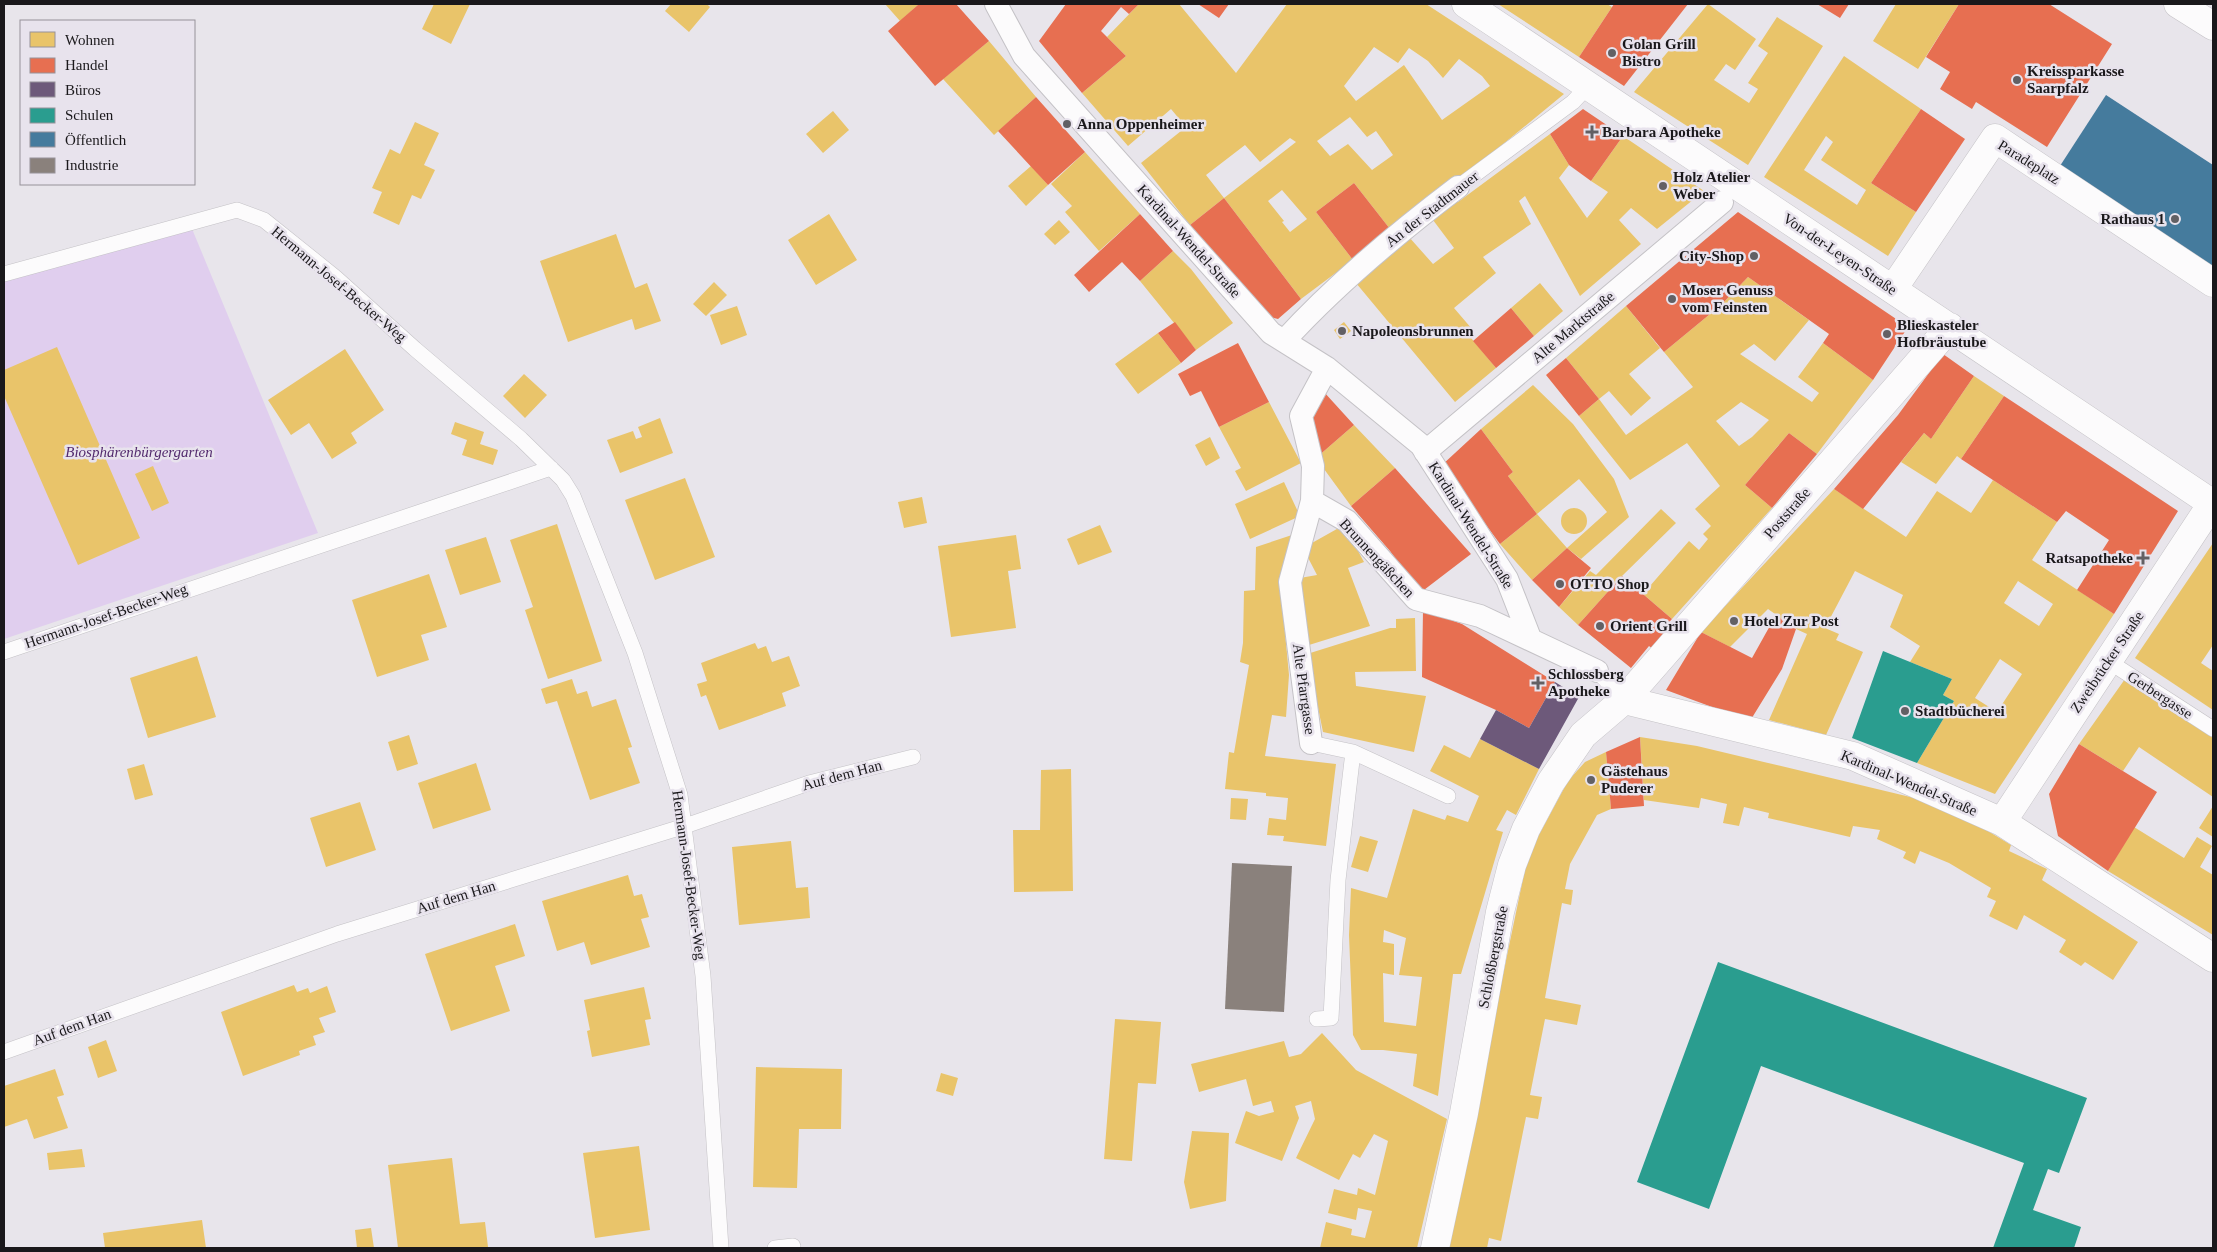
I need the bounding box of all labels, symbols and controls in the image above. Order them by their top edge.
legend [20,20,195,185]
text: Wohnen [65,32,115,48]
place label: Golan Grill Bistro [1622,36,1696,69]
marker: Golan Grill Bistro [1606,47,1618,59]
text: Handel [65,57,108,73]
place label: Kreissparkasse Saarpfalz [2027,63,2125,96]
marker: Kreissparkasse Saarpfalz [2011,74,2023,86]
text: Büros [65,82,101,98]
text: Schulen [65,107,114,123]
place label: Anna Oppenheimer [1077,116,1204,132]
marker: Anna Oppenheimer [1061,118,1073,130]
place label: Barbara Apotheke [1602,124,1721,140]
marker: Barbara Apotheke [1586,126,1598,138]
text: Öffentlich [65,132,127,148]
street label: Paradeplatz [1995,137,2063,188]
text: Industrie [65,157,119,173]
street label: An der Stadtmauer [1382,168,1482,250]
place label: Holz Atelier Weber [1673,169,1750,202]
marker: Holz Atelier Weber [1657,180,1669,192]
street label: Kardinal-Wendel-Straße [1134,181,1244,301]
street label: Von-der-Leyen-Straße [1780,210,1900,298]
place label: Rathaus 1 [2100,211,2165,227]
marker: Rathaus 1 [2169,213,2181,225]
street label: Hermann-Josef-Becker-Weg [268,223,410,345]
place label: City-Shop [1679,248,1744,264]
marker: City-Shop [1748,250,1760,262]
place label: Moser Genuss vom Feinsten [1682,282,1773,315]
street label: Alte Marktstraße [1529,288,1617,366]
marker: Moser Genuss vom Feinsten [1666,293,1678,305]
place label: Blieskasteler Hofbräustube [1897,317,1987,350]
place label: Napoleonsbrunnen [1352,323,1474,339]
marker: Napoleonsbrunnen [1336,325,1348,337]
marker: Blieskasteler Hofbräustube [1881,328,1893,340]
park label: Biosphärenbürgergarten [65,444,213,460]
street label: Kardinal-Wendel-Straße [1425,459,1517,592]
street label: Poststraße [1761,484,1813,542]
street label: Brunnengäßchen [1336,515,1418,601]
place label: Ratsapotheke [2045,550,2133,566]
marker: Ratsapotheke [2137,552,2149,564]
place label: OTTO Shop [1570,576,1649,592]
marker: OTTO Shop [1554,578,1566,590]
street label: Hermann-Josef-Becker-Weg [23,580,190,651]
street label: Zweibrücker Straße [2067,608,2147,716]
place label: Hotel Zur Post [1744,613,1839,629]
marker: Hotel Zur Post [1728,615,1740,627]
place label: Orient Grill [1610,618,1687,634]
marker: Orient Grill [1594,620,1606,632]
street label: Alte Pfarrgasse [1290,642,1318,736]
place label: Schlossberg Apotheke [1548,666,1624,699]
street label: Gerbergasse [2125,668,2196,722]
marker: Schlossberg Apotheke [1532,677,1544,689]
place label: Stadtbücherei [1915,703,2005,719]
marker: Stadtbücherei [1899,705,1911,717]
street label: Kardinal-Wendel-Straße [1839,747,1980,819]
street label: Auf dem Han [800,757,884,793]
place label: Gästehaus Puderer [1601,763,1668,796]
marker: Gästehaus Puderer [1585,774,1597,786]
street label: Hermann-Josef-Becker-Weg [669,789,709,961]
street label: Auf dem Han [415,877,498,917]
street label: Schloßbergstraße [1475,904,1511,1010]
street label: Auf dem Han [31,1005,114,1048]

